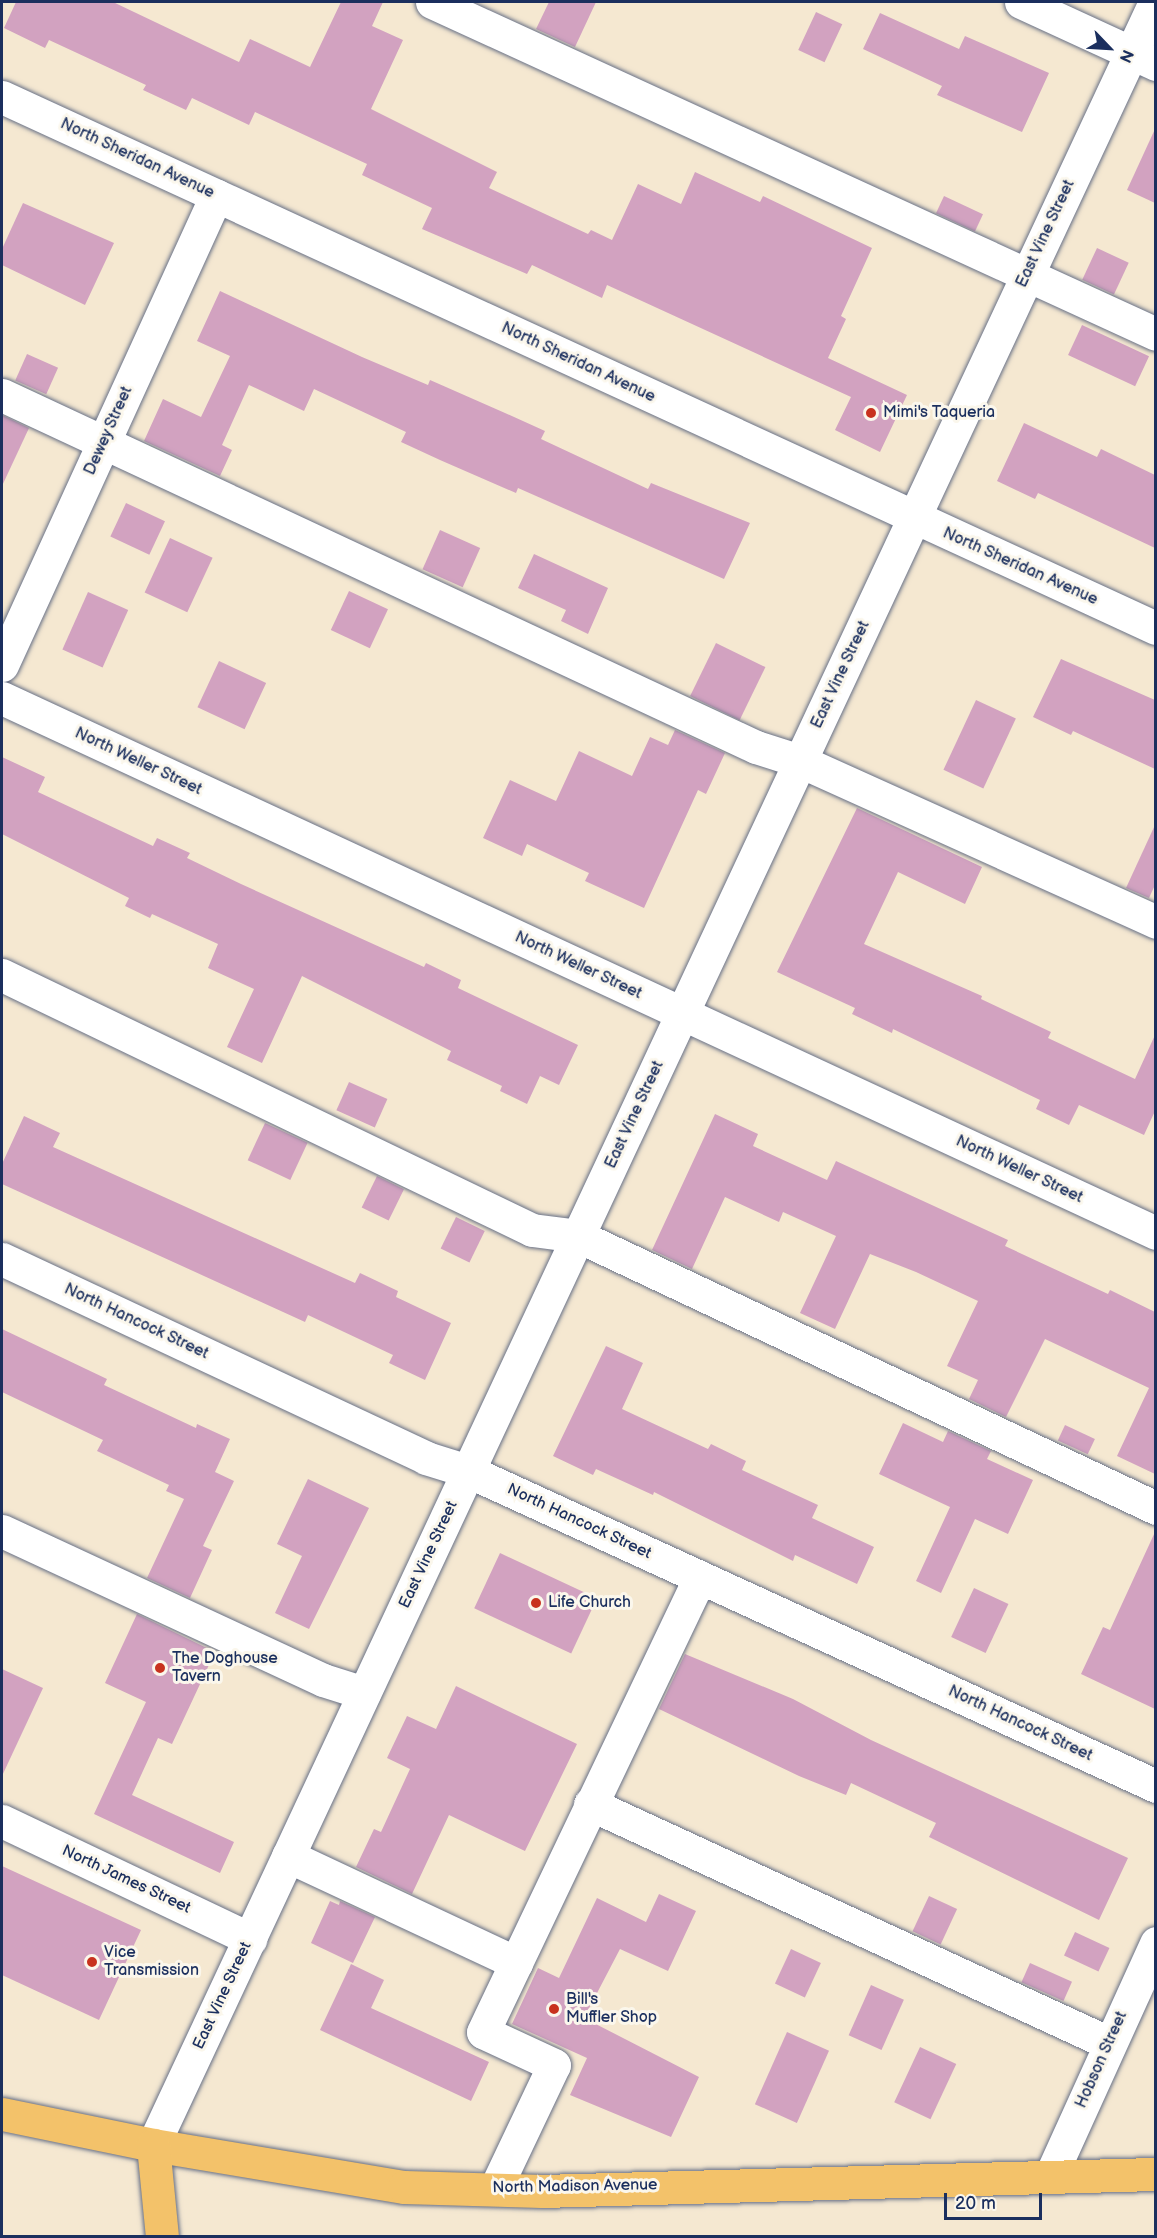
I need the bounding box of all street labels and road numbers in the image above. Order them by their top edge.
street label: North Sheridan Avenue [57,115,217,203]
street label: East Vine Street [1013,177,1079,291]
street label: North Sheridan Avenue [498,319,658,407]
street label: Dewey Street [81,383,137,479]
street label: North Sheridan Avenue [939,524,1101,610]
street label: East Vine Street [808,618,874,732]
street label: North Weller Street [71,724,205,800]
street label: North Weller Street [511,928,645,1004]
street label: East Vine Street [602,1058,668,1172]
street label: North Weller Street [952,1132,1086,1208]
street label: North Hancock Street [61,1280,211,1364]
street label: North Hancock Street [504,1480,654,1564]
street label: East Vine Street [396,1498,462,1612]
street label: North Hancock Street [945,1682,1095,1766]
street label: North James Street [58,1841,194,1919]
street label: East Vine Street [190,1939,256,2053]
street label: Hobson Street [1072,2009,1132,2111]
street label: North Madison Avenue [492,2176,658,2198]

